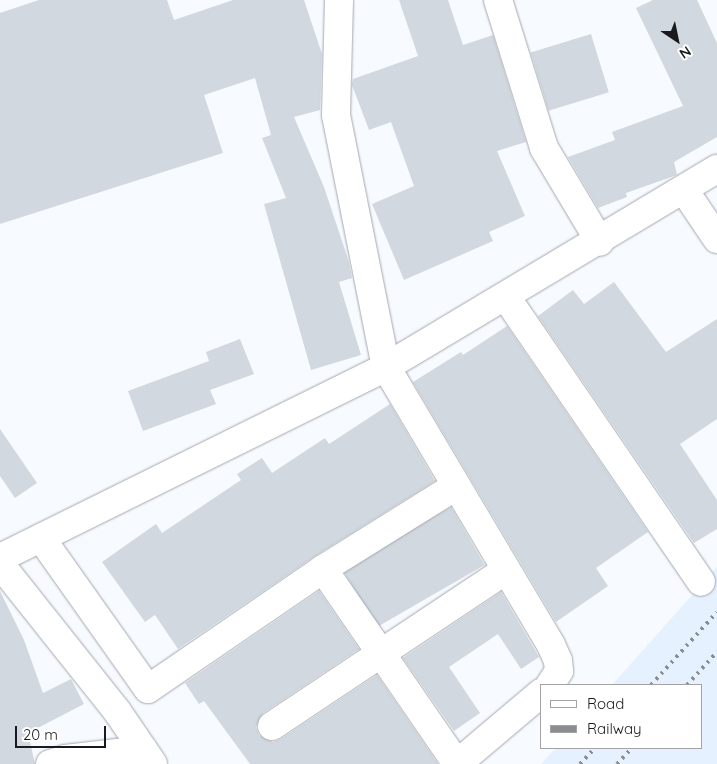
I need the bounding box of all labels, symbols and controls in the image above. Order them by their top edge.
north arrow [652,15,702,65]
text: N [676,42,695,63]
legend [540,684,702,749]
text: Road [587,694,624,713]
scale bar [18,716,109,748]
text: Railway [587,719,642,738]
text: 20 m [23,725,58,744]

